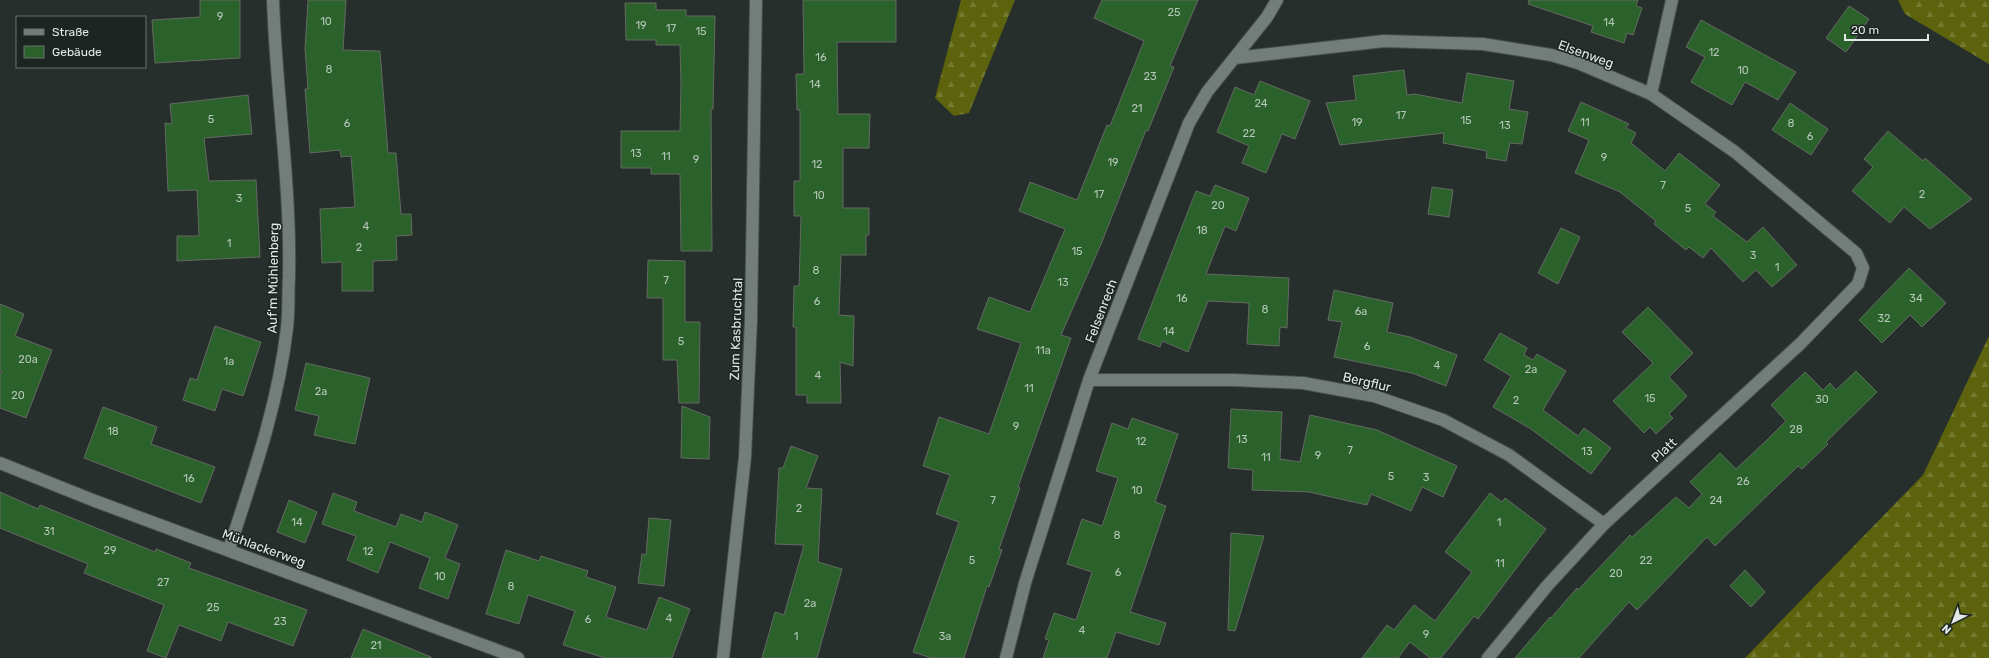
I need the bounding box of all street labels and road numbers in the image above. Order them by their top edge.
street label: Elsenweg [1556,37,1616,72]
street label: Auf'm Mühlenberg [265,222,282,334]
street label: Zum Kasbruchtal [727,277,745,381]
street label: Felsenrech [1082,277,1120,345]
street label: Bergflur [1341,369,1393,396]
street label: Platt [1648,435,1680,465]
street label: Mühlackerweg [220,526,308,571]

